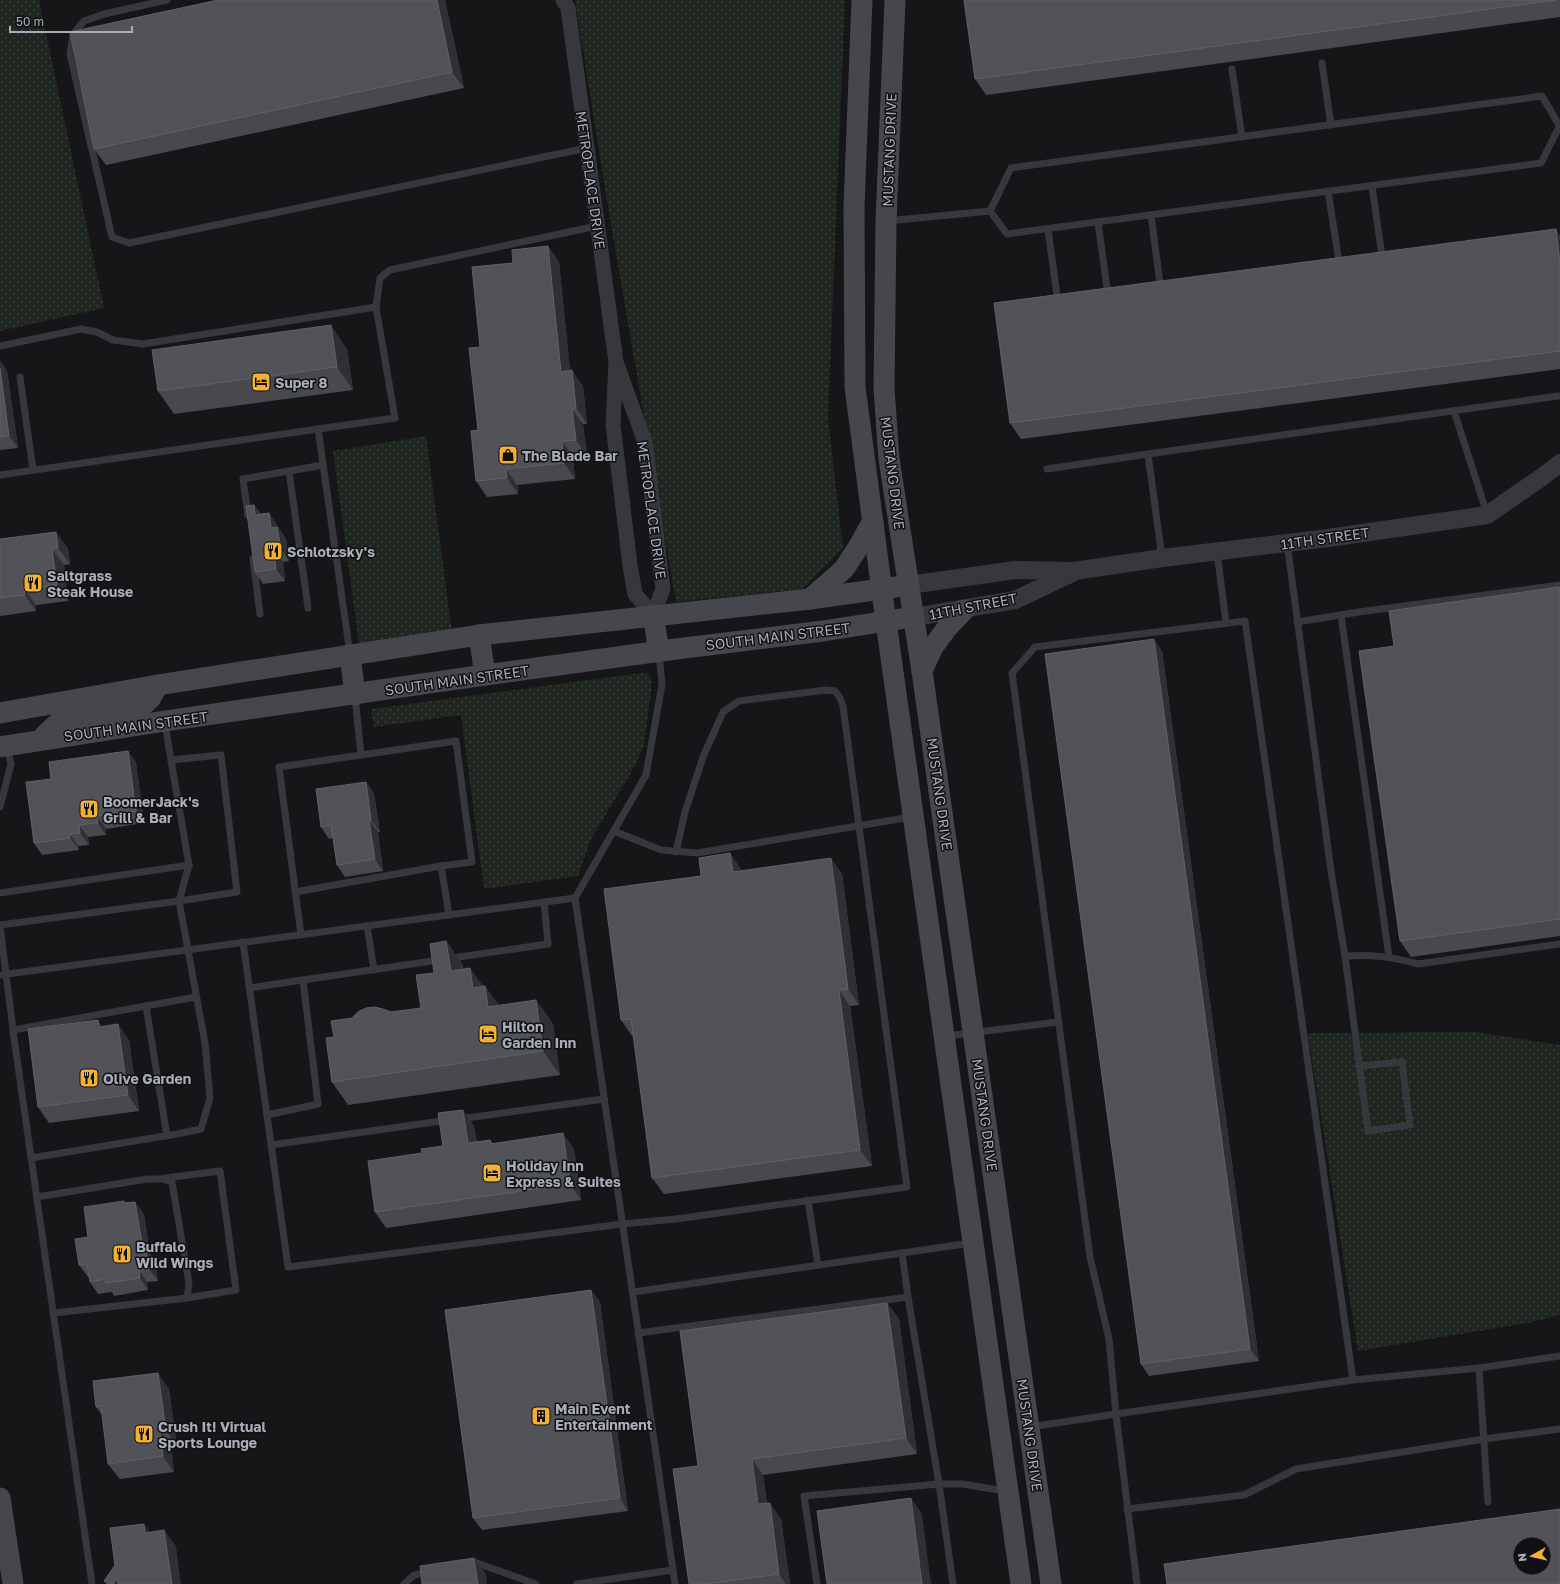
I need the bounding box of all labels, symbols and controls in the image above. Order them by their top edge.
scale bar [10,8,132,34]
text: 50 m [16,14,44,29]
street label: MUSTANG DRIVE [879,93,899,207]
street label: METROPLACE DRIVE [573,110,609,250]
hotel icon: Super 8 [250,371,272,393]
place label: Super 8 [275,374,328,391]
street label: MUSTANG DRIVE [878,416,908,530]
street label: METROPLACE DRIVE [634,440,670,580]
shop icon: The Blade Bar [497,444,519,466]
place label: The Blade Bar [522,447,618,464]
street label: 11TH STREET [1280,523,1371,553]
restaurant icon: Schlotzsky's [262,540,284,562]
place label: Schlotzsky's [287,543,375,560]
place label: Saltgrass Steak House [47,567,133,600]
restaurant icon: Saltgrass Steak House [22,572,44,594]
street label: 11TH STREET [928,589,1019,623]
street label: SOUTH MAIN STREET [705,619,851,653]
street label: SOUTH MAIN STREET [384,661,530,699]
street label: SOUTH MAIN STREET [63,707,209,745]
street label: MUSTANG DRIVE [924,737,956,851]
place label: BoomerJack's Grill & Bar [103,793,200,826]
restaurant icon: BoomerJack's Grill & Bar [78,798,100,820]
place label: Hilton Garden Inn [502,1018,576,1051]
hotel icon: Hilton Garden Inn [477,1023,499,1045]
street label: MUSTANG DRIVE [969,1058,1001,1172]
restaurant icon: Olive Garden [78,1067,100,1089]
place label: Olive Garden [103,1070,191,1087]
place label: Holiday Inn Express & Suites [506,1157,621,1190]
hotel icon: Holiday Inn Express & Suites [481,1162,503,1184]
place label: Buffalo Wild Wings [136,1238,213,1271]
restaurant icon: Buffalo Wild Wings [111,1243,133,1265]
street label: MUSTANG DRIVE [1014,1378,1046,1492]
place label: Main Event Entertainment [555,1400,653,1433]
building icon: Main Event Entertainment [530,1405,552,1427]
place label: Crush It! Virtual Sports Lounge [158,1418,266,1451]
restaurant icon: Crush It! Virtual Sports Lounge [133,1423,155,1445]
north arrow [1512,1536,1552,1576]
text: N [1515,1552,1529,1563]

